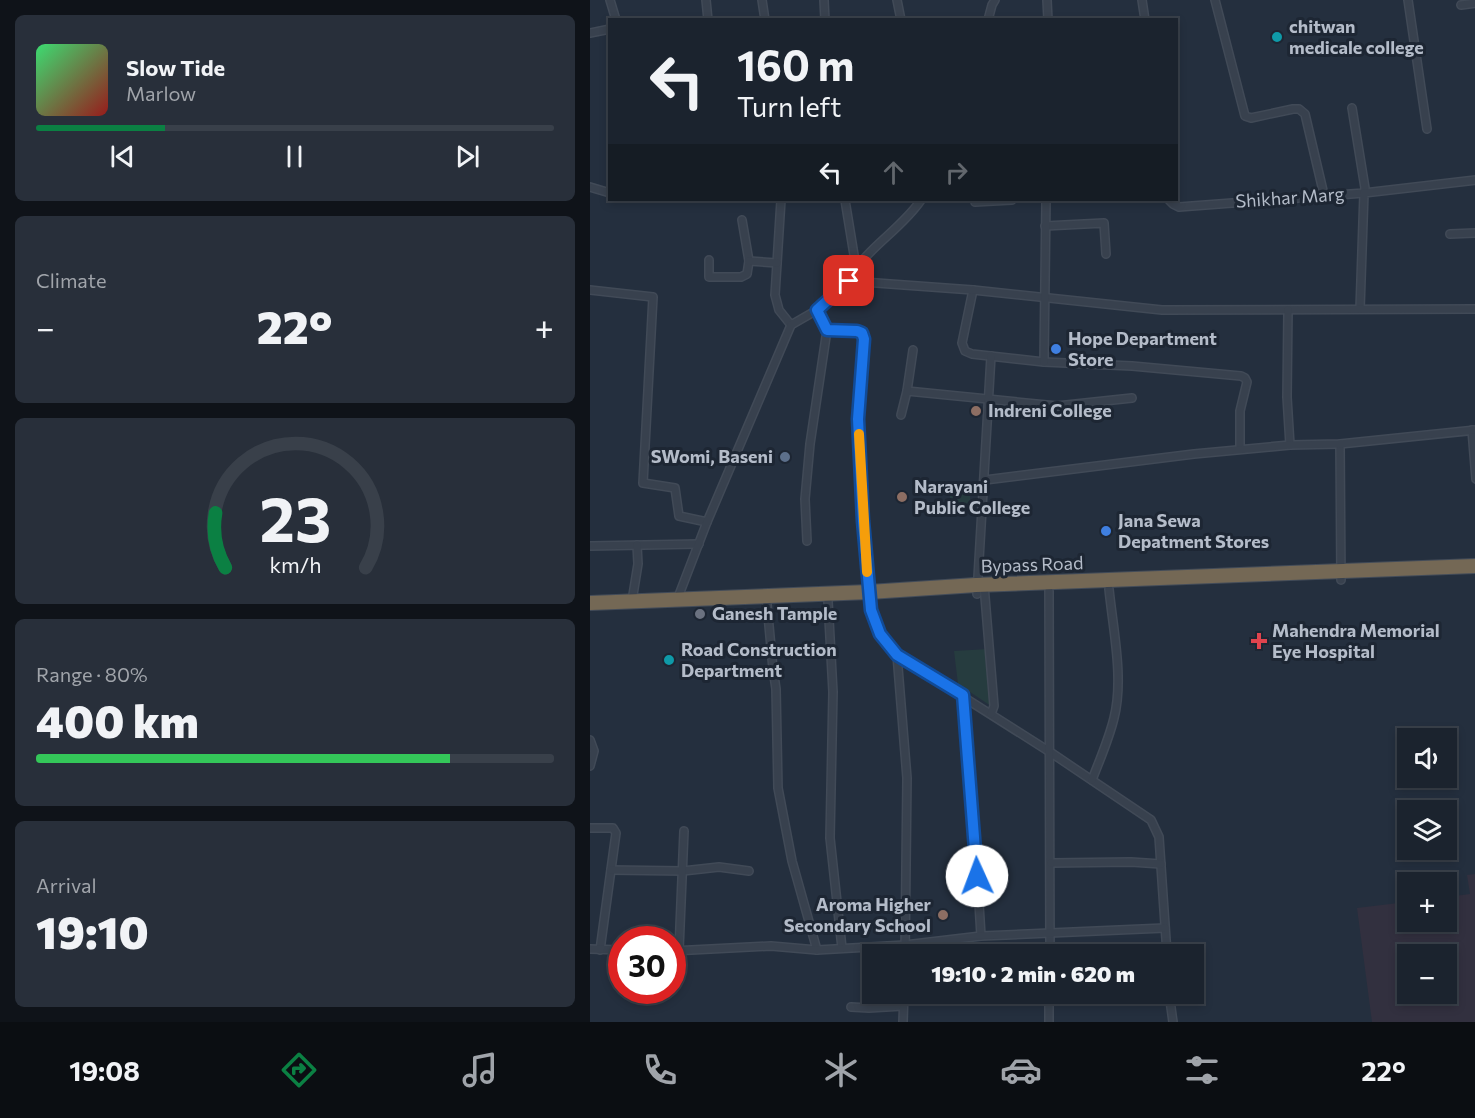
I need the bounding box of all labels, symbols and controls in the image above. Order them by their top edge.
place label: chitwan medicale college [1289,15,1424,58]
marker: chitwan medicale college [1270,30,1284,44]
text: 160 m [737,38,855,90]
icon: left [638,42,716,120]
text: Slow Tide [126,54,225,81]
text: Marlow [126,81,196,105]
text: Turn left [737,90,841,123]
icon: previous [106,140,139,173]
icon: pause [278,140,311,173]
icon: next [451,140,484,173]
icon: left [814,156,847,189]
icon: ahead [877,156,910,189]
icon: right [940,156,973,189]
street label: Shikhar Marg [1235,182,1345,212]
pin [823,255,874,306]
icon: arrive [832,264,865,297]
text: Climate [36,268,106,292]
text: 22° [257,298,333,353]
text: − [36,306,55,347]
text: + [535,306,554,347]
place label: Hope Department Store [1068,327,1217,370]
marker: Hope Department Store [1049,342,1063,356]
place label: Indreni College [988,399,1112,421]
marker: Indreni College [969,404,983,418]
place label: SWomi, Baseni [651,445,773,467]
marker: SWomi, Baseni [778,450,792,464]
place label: Narayani Public College [914,475,1030,518]
text: 23 [259,479,331,555]
marker: Narayani Public College [895,490,909,504]
place label: Jana Sewa Depatment Stores [1118,509,1269,552]
marker: Jana Sewa Depatment Stores [1099,524,1113,538]
text: km/h [269,551,321,577]
street label: Bypass Road [980,551,1084,577]
place label: Ganesh Tample [712,602,837,624]
marker: Ganesh Tample [693,607,707,621]
place label: Mahendra Memorial Eye Hospital [1272,619,1440,662]
marker: Mahendra Memorial Eye Hospital [1250,632,1268,650]
place label: Road Construction Department [681,638,837,681]
marker: Road Construction Department [662,653,676,667]
text: Range · 80% [36,662,148,686]
text: 400 km [36,692,199,747]
map controls [1397,728,1457,1004]
button: sound [1397,728,1457,788]
button: layers [1397,800,1457,860]
position arrow [945,844,1009,908]
button: + [1397,872,1457,932]
text: Arrival [36,873,97,897]
place label: Aroma Higher Secondary School [784,893,932,936]
text: 19:10 [36,903,149,958]
marker: Aroma Higher Secondary School [936,908,950,922]
speed limit sign: 30 [608,926,686,1004]
button: − [1397,944,1457,1004]
text: 19:10 · 2 min · 620 m [931,960,1135,987]
icon: directions [278,1049,320,1091]
icon: music [459,1049,501,1091]
icon: phone [639,1049,681,1091]
icon: climate [820,1049,862,1091]
icon: car [1000,1049,1042,1091]
icon: filters [1181,1049,1223,1091]
text: 19:08 [69,1054,140,1087]
text: 22° [1361,1054,1406,1087]

